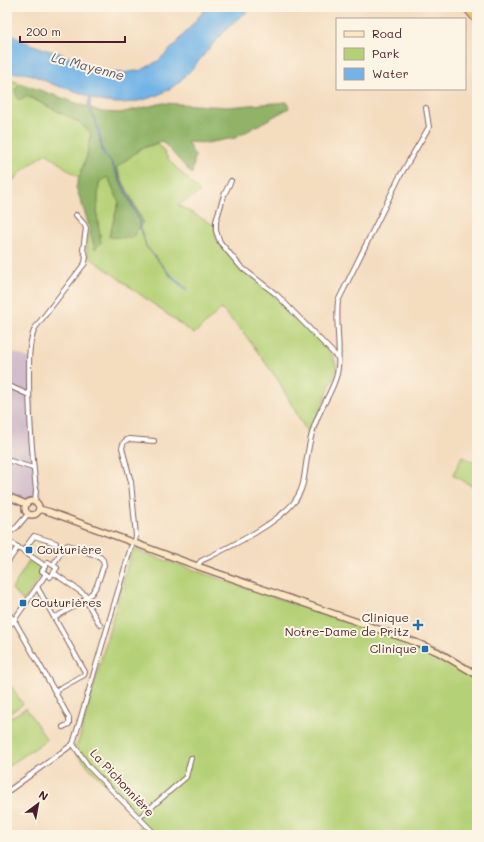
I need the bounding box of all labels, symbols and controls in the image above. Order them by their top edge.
scale bar [20,18,125,44]
legend [336,18,466,90]
text: 200 m [26,23,61,39]
text: Road [372,25,402,41]
text: Park [372,45,399,61]
water label: La Mayenne [50,48,126,83]
text: Water [372,65,409,81]
place label: Couturière [37,541,102,557]
marker: Couturière [24,545,34,555]
place label: Couturières [31,594,102,610]
marker: Couturières [18,598,28,608]
place label: Clinique Notre-Dame de Pritz [285,609,409,639]
marker: Clinique Notre-Dame de Pritz [412,619,424,631]
place label: Clinique [370,640,417,656]
marker: Clinique [420,644,430,654]
street label: La Pichonnière [87,745,158,820]
north arrow [18,784,58,824]
text: N [36,787,51,804]

